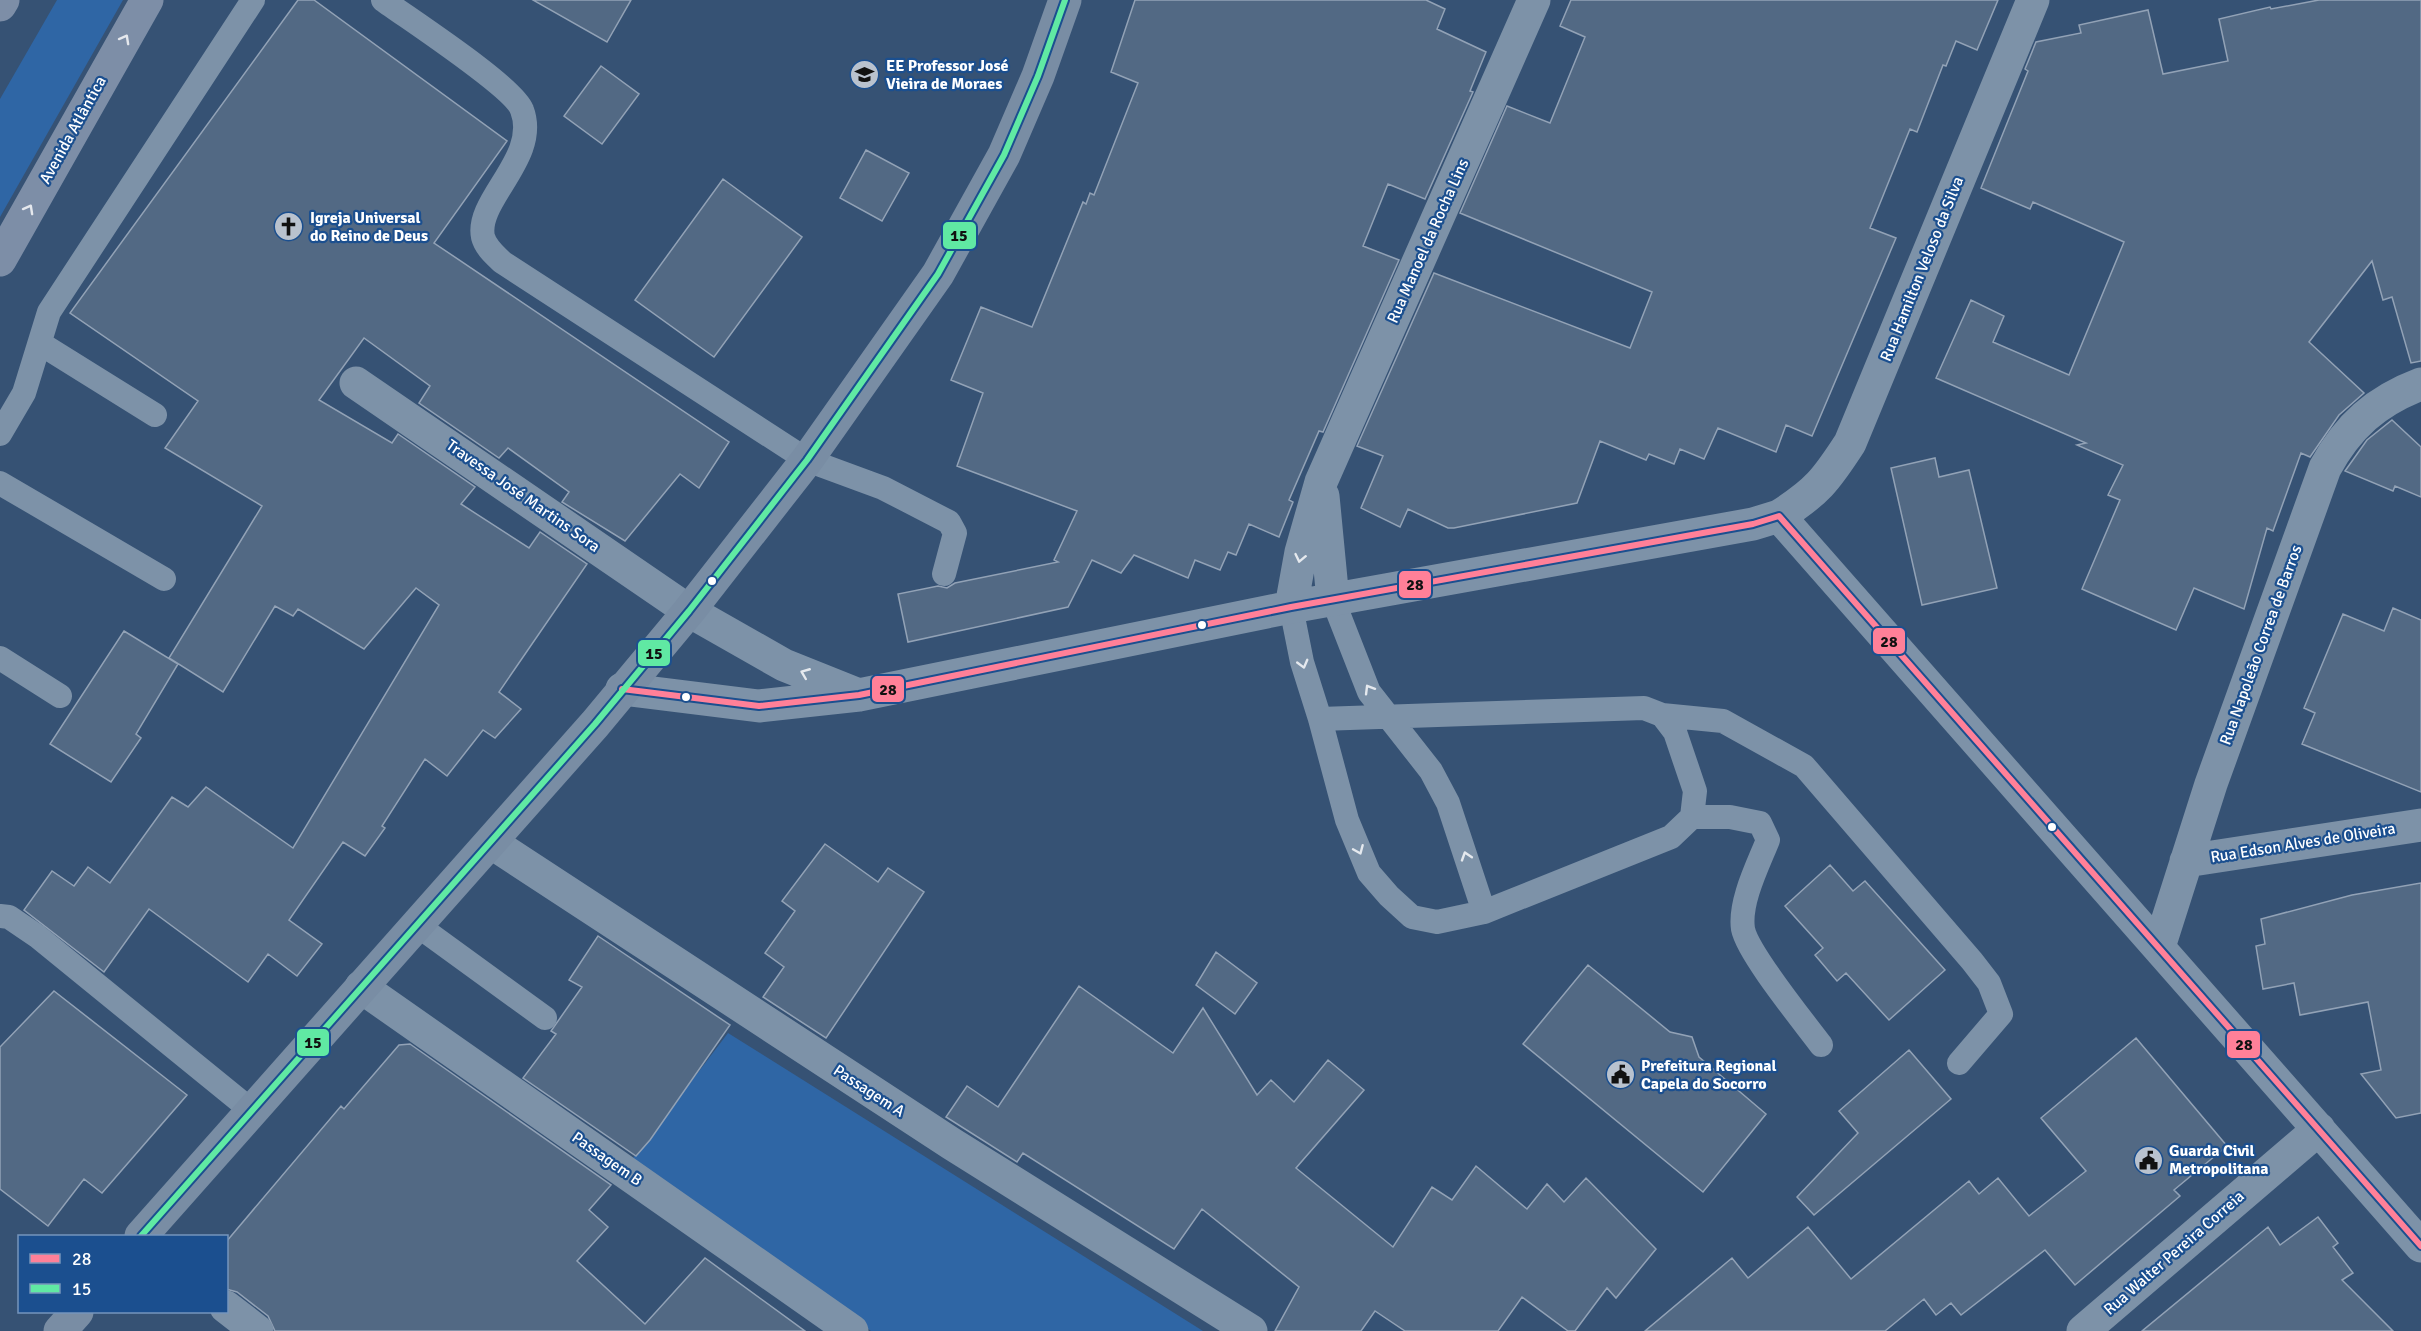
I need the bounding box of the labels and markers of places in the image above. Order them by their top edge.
place label: EE Professor José Vieira de Moraes [886,56,1009,94]
school or university icon: EE Professor José Vieira de Moraes [849,59,881,91]
place label: Igreja Universal do Reino de Deus [310,208,428,246]
church icon: Igreja Universal do Reino de Deus [273,211,305,243]
unlabelled marker [706,575,718,587]
unlabelled marker [1196,619,1208,631]
unlabelled marker [680,691,692,703]
unlabelled marker [2046,821,2058,833]
place label: Prefeitura Regional Capela do Socorro [1641,1056,1777,1094]
public building icon: Prefeitura Regional Capela do Socorro [1604,1059,1636,1091]
place label: Guarda Civil Metropolitana [2169,1141,2268,1179]
public building icon: Guarda Civil Metropolitana [2132,1144,2164,1176]

